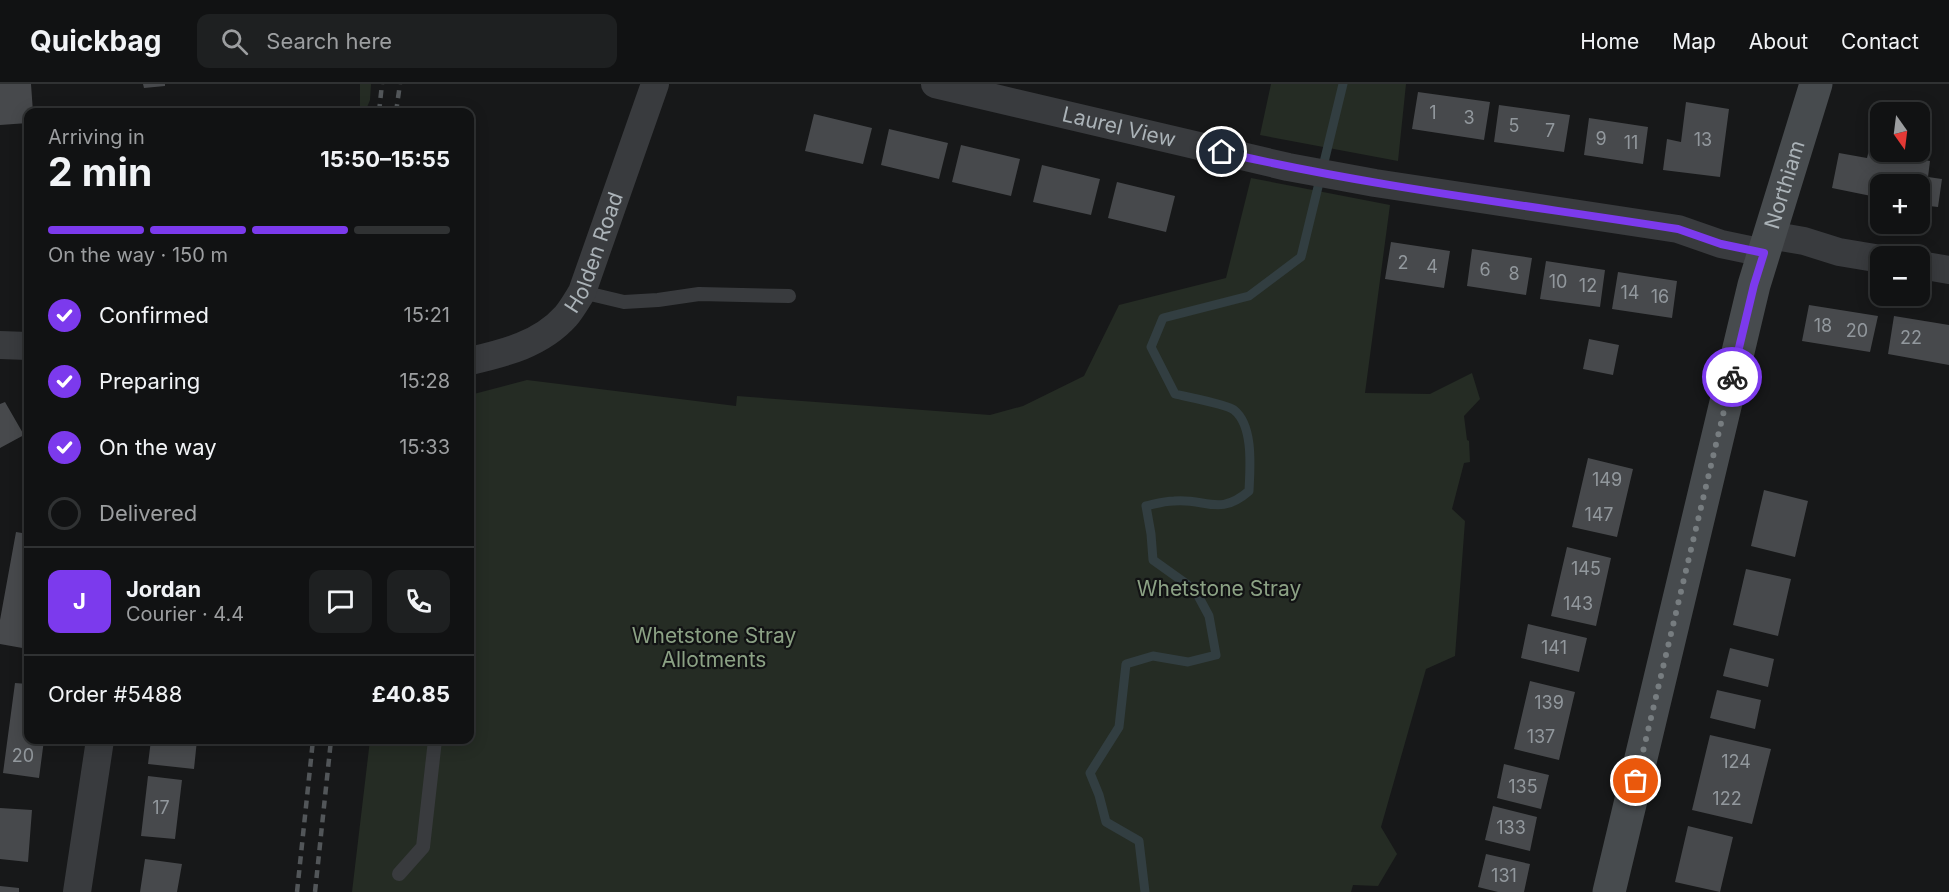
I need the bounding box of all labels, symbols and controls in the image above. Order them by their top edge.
search box [197,14,617,68]
text: Quickbag [30,24,161,58]
icon: search [218,25,251,58]
text: Search here [266,28,392,54]
text: Home [1580,29,1639,54]
text: Map [1672,29,1716,54]
text: About [1749,29,1808,54]
text: Contact [1841,29,1919,54]
street label: Laurel View [1060,101,1178,152]
house number: 1 [1429,102,1437,123]
north arrow [1870,102,1930,162]
map controls [1870,102,1930,306]
house number: 3 [1463,107,1475,128]
house number: 5 [1509,115,1519,136]
house number: 7 [1545,120,1555,141]
text: Arriving in [48,125,145,149]
pin [1196,126,1247,177]
house number: 9 [1595,128,1607,149]
house number: 13 [1694,129,1712,150]
house number: 11 [1624,132,1638,153]
icon: home [1205,135,1238,168]
street label: Northiam [1759,137,1810,232]
text: 15:50–15:55 [320,146,450,172]
text: 2 min [48,148,152,195]
button: + [1870,174,1930,234]
street label: Holden Road [559,189,628,317]
text: On the way · 150 m [48,243,228,267]
button: − [1870,246,1930,306]
house number: 2 [1398,252,1408,273]
house number: 4 [1426,256,1438,277]
house number: 6 [1479,259,1491,280]
house number: 8 [1508,263,1520,284]
house number: 10 [1549,271,1567,292]
house number: 12 [1579,275,1597,296]
house number: 14 [1621,282,1639,303]
house number: 16 [1651,286,1669,307]
icon: check [48,299,81,332]
text: Confirmed [99,302,209,328]
text: 15:21 [404,303,450,327]
house number: 18 [1814,315,1832,336]
house number: 20 [1846,320,1868,341]
house number: 22 [1900,327,1922,348]
courier [1702,347,1762,407]
icon: bike [1716,361,1749,394]
icon: check [48,365,81,398]
text: Preparing [99,368,200,394]
text: 15:28 [399,369,450,393]
icon: check [48,431,81,464]
text: On the way [99,434,217,460]
text: 15:33 [399,435,450,459]
house number: 149 [1592,469,1622,490]
text: Delivered [99,500,197,526]
house number: 147 [1584,504,1614,525]
house number: 145 [1571,558,1601,579]
button: chat [309,570,372,633]
button: phone [387,570,450,633]
text: Jordan [126,576,201,602]
park label: Whetstone Stray [1137,576,1301,601]
text: J [73,588,86,614]
house number: 143 [1563,593,1593,614]
text: Courier · 4.4 [126,602,244,626]
park label: Whetstone Stray Allotments [632,623,796,672]
house number: 141 [1541,637,1567,658]
text: Order #5488 [48,681,182,707]
text: £40.85 [372,681,450,707]
house number: 139 [1534,692,1564,713]
house number: 137 [1527,726,1555,747]
house number: 20 [12,745,34,766]
house number: 124 [1721,751,1751,772]
pin [1610,755,1661,806]
icon: bag [1619,764,1652,797]
house number: 135 [1508,776,1538,797]
house number: 122 [1712,788,1742,809]
house number: 17 [152,797,170,818]
house number: 133 [1496,817,1526,838]
house number: 131 [1491,865,1517,886]

